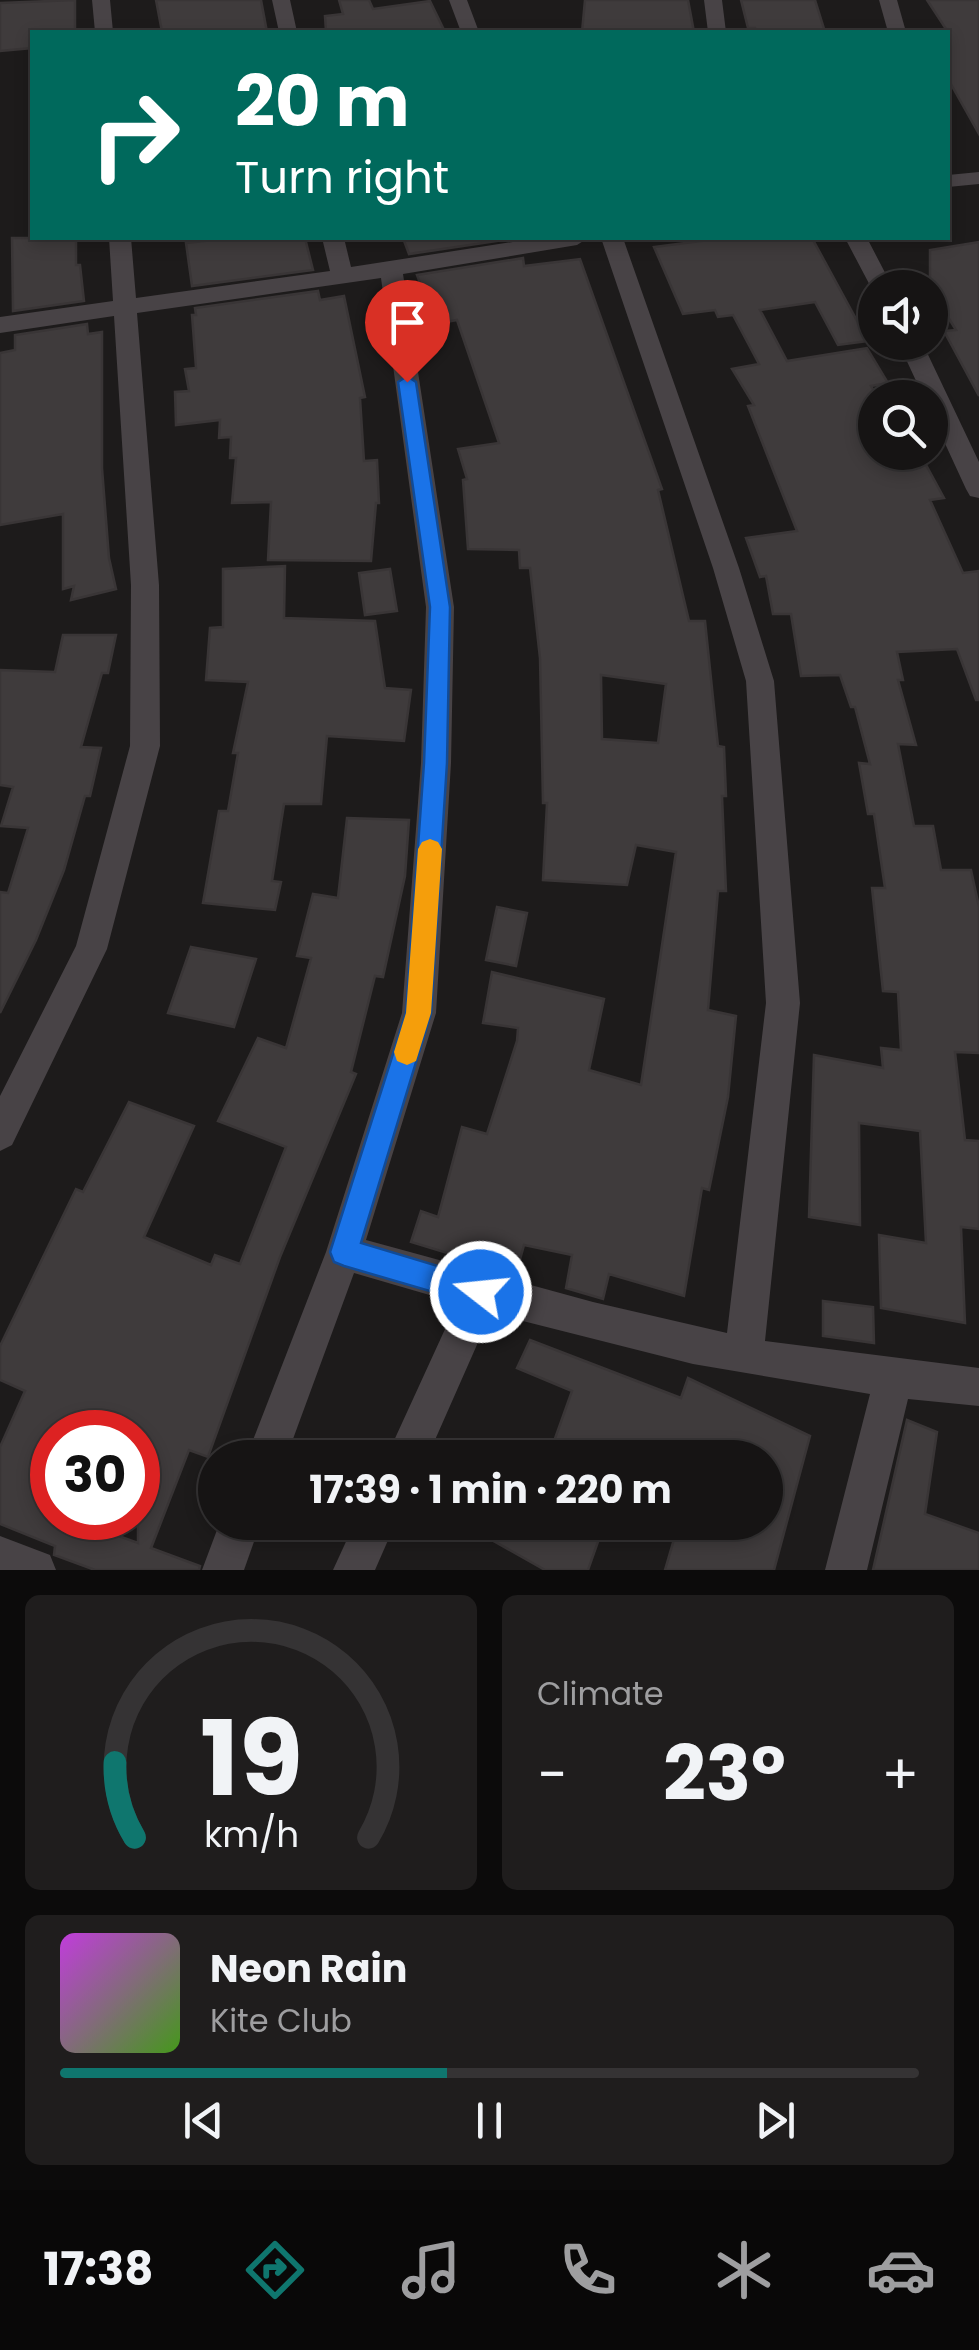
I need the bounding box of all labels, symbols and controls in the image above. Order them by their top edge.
text: 20 m [235,52,410,151]
icon: right [70,70,200,200]
text: Turn right [235,146,449,209]
map controls [858,270,948,470]
button: sound [858,270,948,360]
pin [365,280,450,383]
icon: arrive [380,295,435,350]
button: search [858,380,948,470]
position arrow [429,1240,533,1344]
speed limit sign: 30 [30,1410,160,1540]
text: 17:39 · 1 min · 220 m [309,1463,672,1516]
text: Climate [537,1671,664,1716]
text: 19 [199,1686,303,1831]
text: 23° [663,1721,786,1826]
text: − [537,1736,567,1813]
text: + [881,1736,919,1813]
text: km/h [203,1809,299,1860]
text: Neon Rain [210,1942,407,1995]
text: Kite Club [210,1998,352,2043]
icon: previous [176,2093,231,2148]
icon: pause [462,2093,517,2148]
icon: next [748,2093,803,2148]
icon: directions [240,2235,310,2305]
icon: music [396,2235,466,2305]
icon: phone [553,2235,623,2305]
icon: climate [709,2235,779,2305]
icon: car [866,2235,936,2305]
text: 17:38 [43,2238,153,2301]

